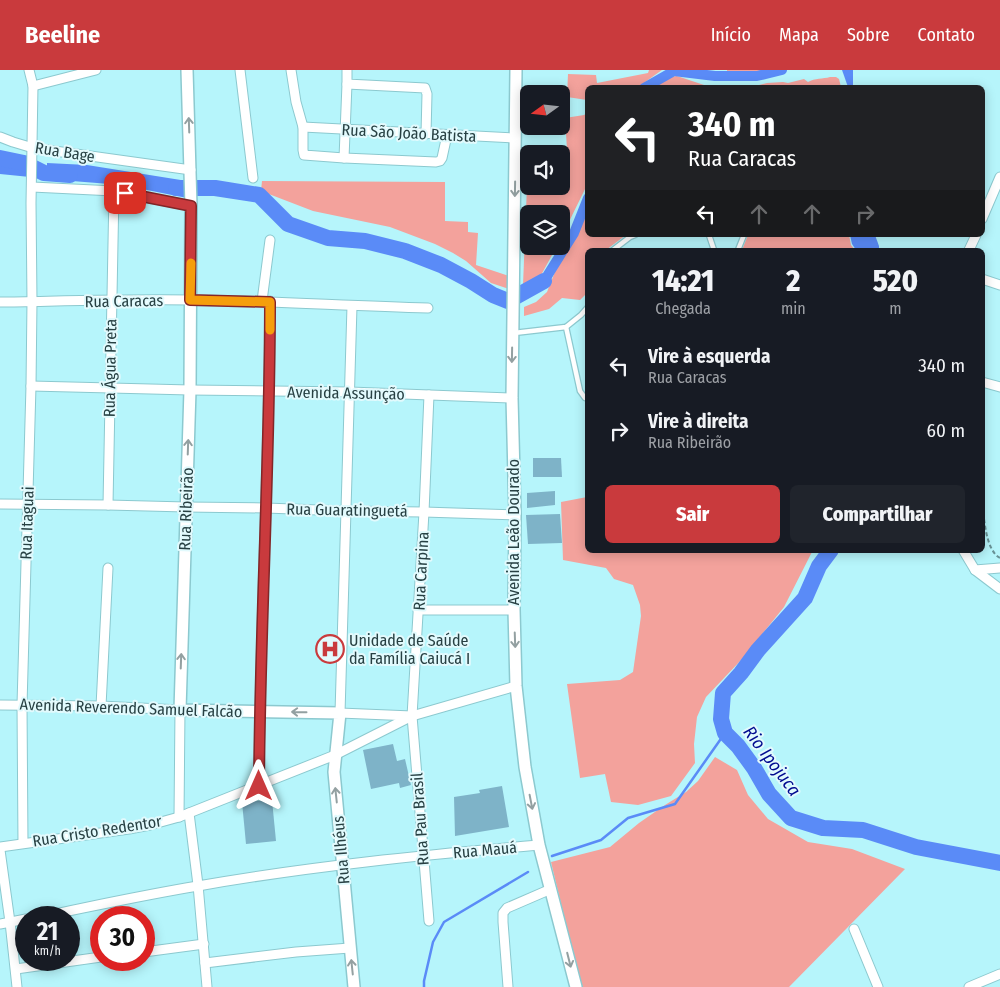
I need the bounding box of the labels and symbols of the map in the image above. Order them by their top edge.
north arrow [520,85,570,135]
one-way arrow [185,117,194,133]
street label: Rua São João Batista [341,120,477,146]
street label: Rua Bage [34,138,96,166]
pin [104,172,146,214]
one-way arrow [510,180,520,196]
street label: Rua Caracas [84,291,164,311]
street label: Rua Água Preta [100,318,120,417]
one-way arrow [508,347,517,363]
street label: Avenida Assunção [287,382,405,404]
one-way arrow [183,439,193,455]
street label: Avenida Leão Dourado [504,459,523,605]
street label: Rua Ribeirão [175,467,197,551]
street label: Rua Itaguai [16,486,38,560]
street label: Rua Guaratinguetá [286,499,408,521]
street label: Rua Carpina [409,531,433,611]
place label: Unidade de Saúde da Família Caiucá I [349,631,470,668]
one-way arrow [510,632,519,648]
hospital icon: Unidade de Saúde da Família Caiucá I [315,634,345,664]
one-way arrow [176,654,186,670]
street label: Avenida Reverendo Samuel Falcão [19,695,243,721]
one-way arrow [292,708,308,717]
water label: Rio Ipojuca [739,722,805,800]
position arrow [232,759,284,811]
street label: Rua Pau Brasil [407,772,433,866]
one-way arrow [331,787,341,803]
one-way arrow [527,793,537,809]
street label: Rua Cristo Redentor [31,811,163,851]
street label: Rua Ilhéus [329,815,353,885]
street label: Rua Mauá [452,838,518,862]
speed limit sign: 30 [90,906,155,971]
one-way arrow [565,951,574,967]
one-way arrow [347,960,357,976]

